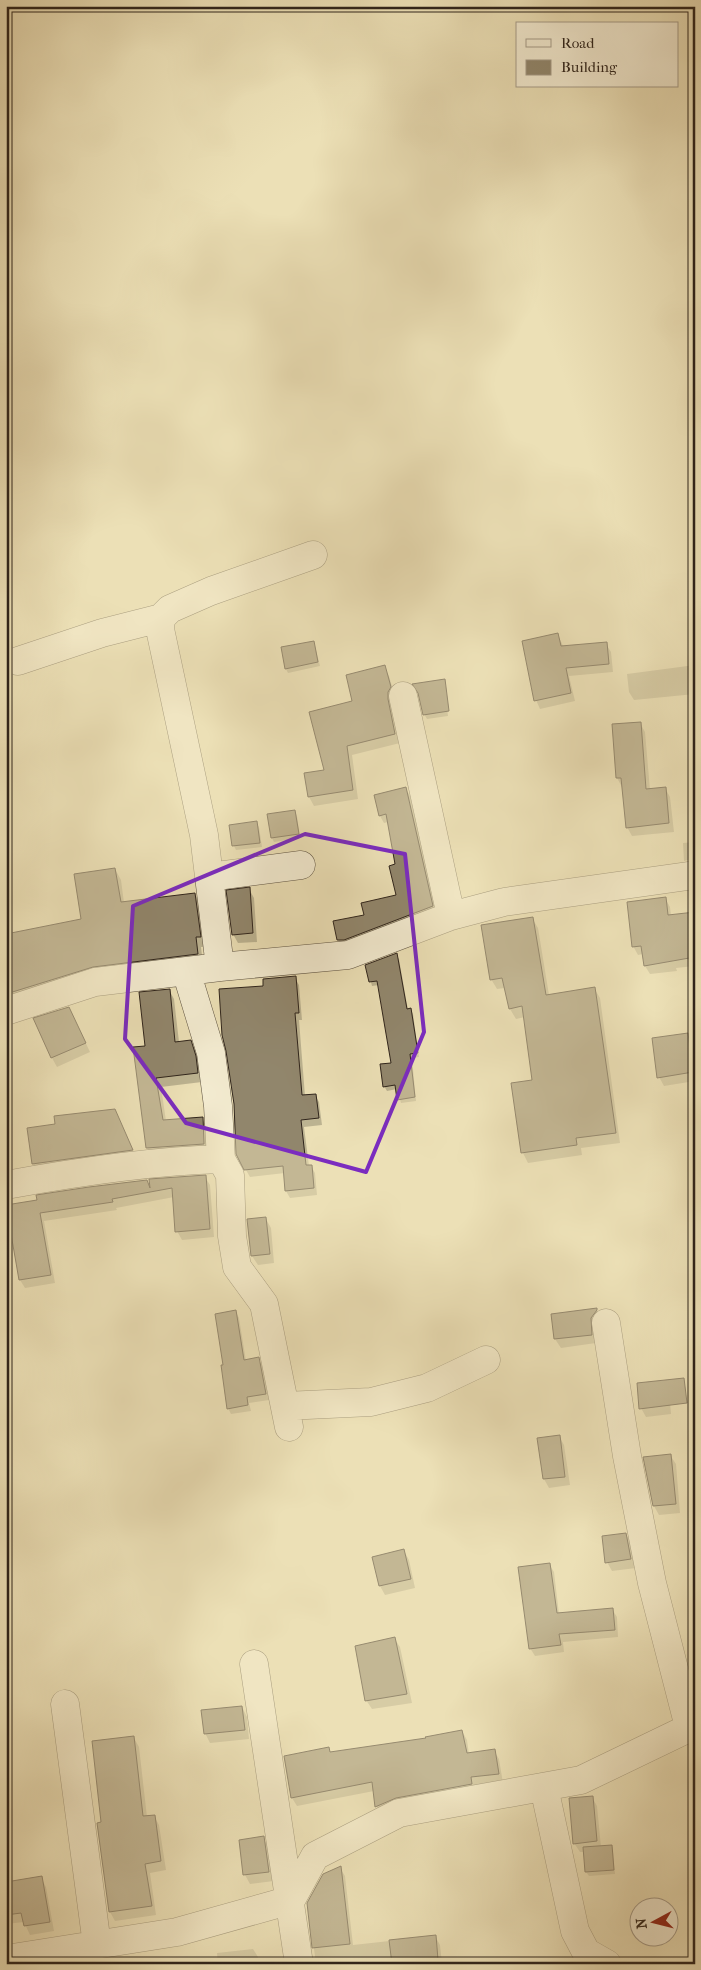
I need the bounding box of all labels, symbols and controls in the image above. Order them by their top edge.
legend [516,22,678,88]
text: Road [561,34,595,52]
text: Building [561,58,618,76]
north arrow [628,1898,678,1948]
text: N [632,1917,651,1930]

